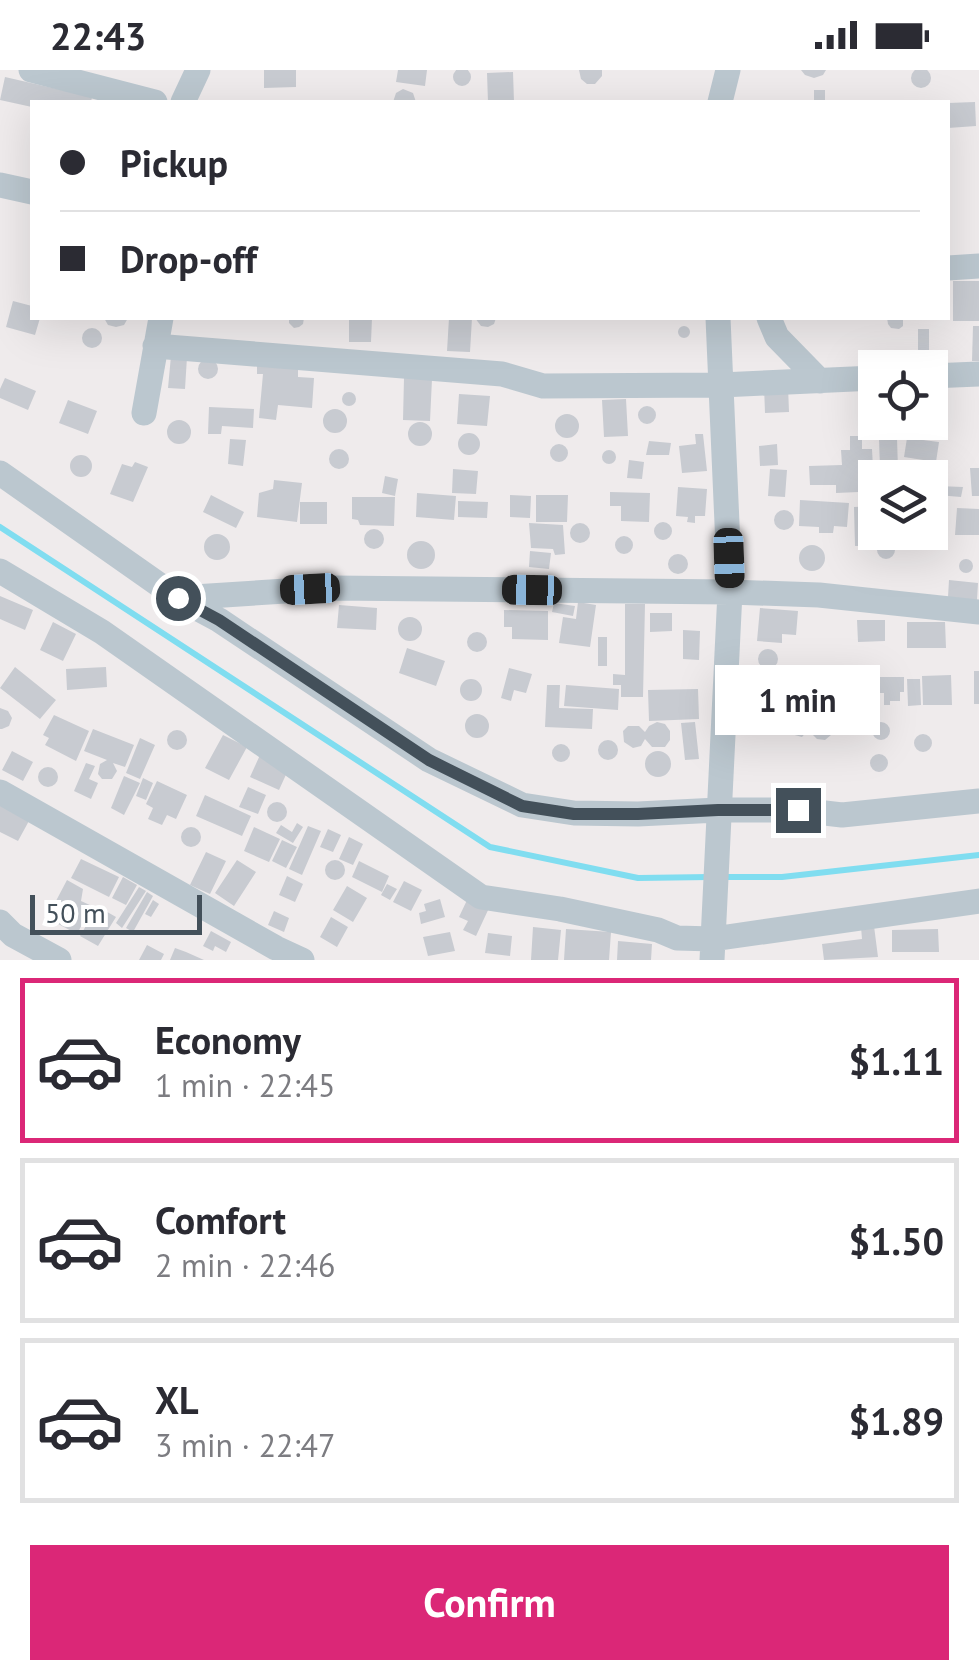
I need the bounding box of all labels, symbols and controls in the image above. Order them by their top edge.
text: 22:43 [50,11,146,60]
text: Pickup [120,138,228,187]
text: Drop-off [120,234,257,283]
map controls [858,350,948,550]
button: locate [858,350,948,440]
button: layers [858,460,948,550]
car [713,527,745,589]
car [279,572,341,606]
car [502,574,562,606]
route start [156,576,201,621]
callout: 1 min [716,665,880,735]
text: 1 min [758,679,837,721]
route end [776,788,821,833]
scale bar [30,890,202,934]
text: 50 m [45,894,106,931]
text: Economy [155,1015,301,1064]
icon: car [35,1016,125,1106]
text: $1.11 [848,1036,944,1085]
text: 1 min · 22:45 [155,1064,335,1106]
text: Comfort [155,1195,286,1244]
icon: car [35,1196,125,1286]
text: $1.50 [848,1216,944,1265]
text: 2 min · 22:46 [155,1244,335,1286]
text: XL [155,1375,199,1424]
icon: car [35,1376,125,1466]
text: $1.89 [848,1396,944,1445]
text: 3 min · 22:47 [155,1424,335,1466]
button: Confirm [30,1545,949,1660]

